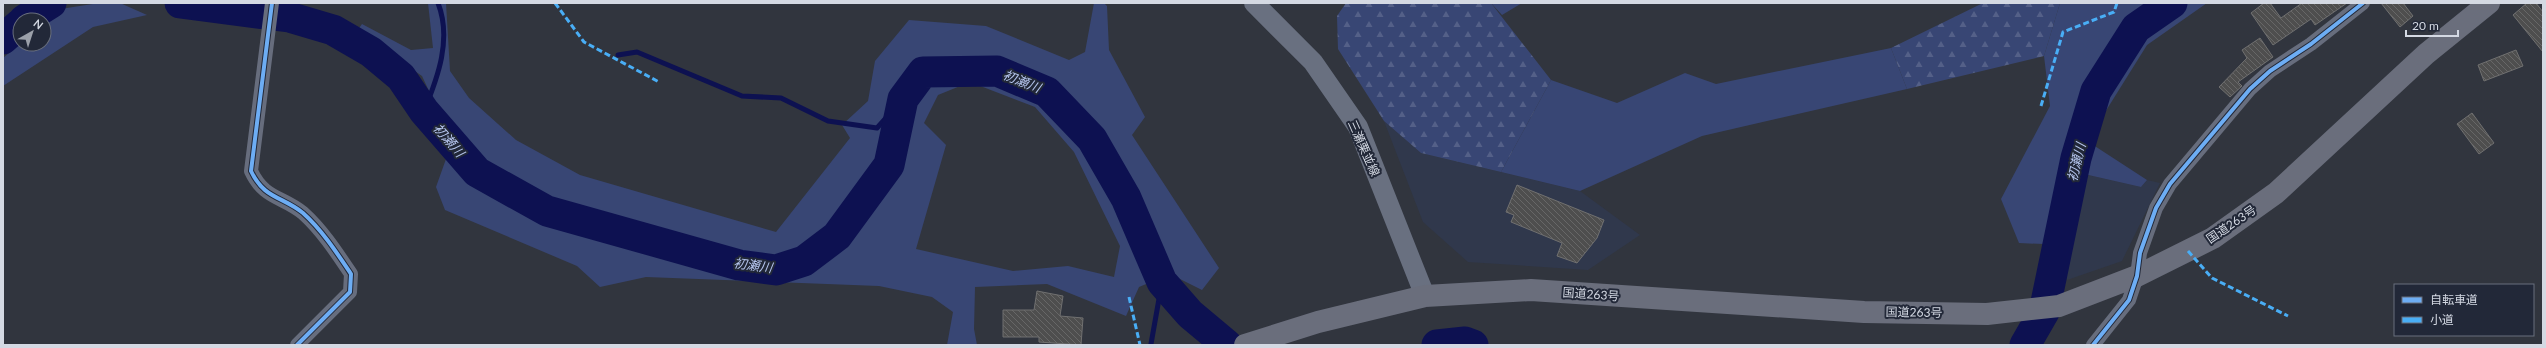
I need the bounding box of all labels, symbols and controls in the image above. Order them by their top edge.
north arrow [12,12,52,52]
scale bar [2406,12,2458,38]
text: N [31,16,46,32]
text: 20 m [2412,18,2439,33]
water label: 初瀬川 [1001,66,1045,96]
street label: 三瀬栗並線 [1345,118,1383,178]
water label: 初瀬川 [430,120,469,161]
water label: 初瀬川 [2064,139,2089,183]
street label: 国道263号 [2203,202,2259,246]
water label: 初瀬川 [733,254,775,276]
legend [2394,284,2534,336]
street label: 国道263号 [1562,285,1620,303]
text: 自転車道 [2430,292,2478,307]
street label: 国道263号 [1885,304,1943,320]
text: 小道 [2430,312,2454,327]

